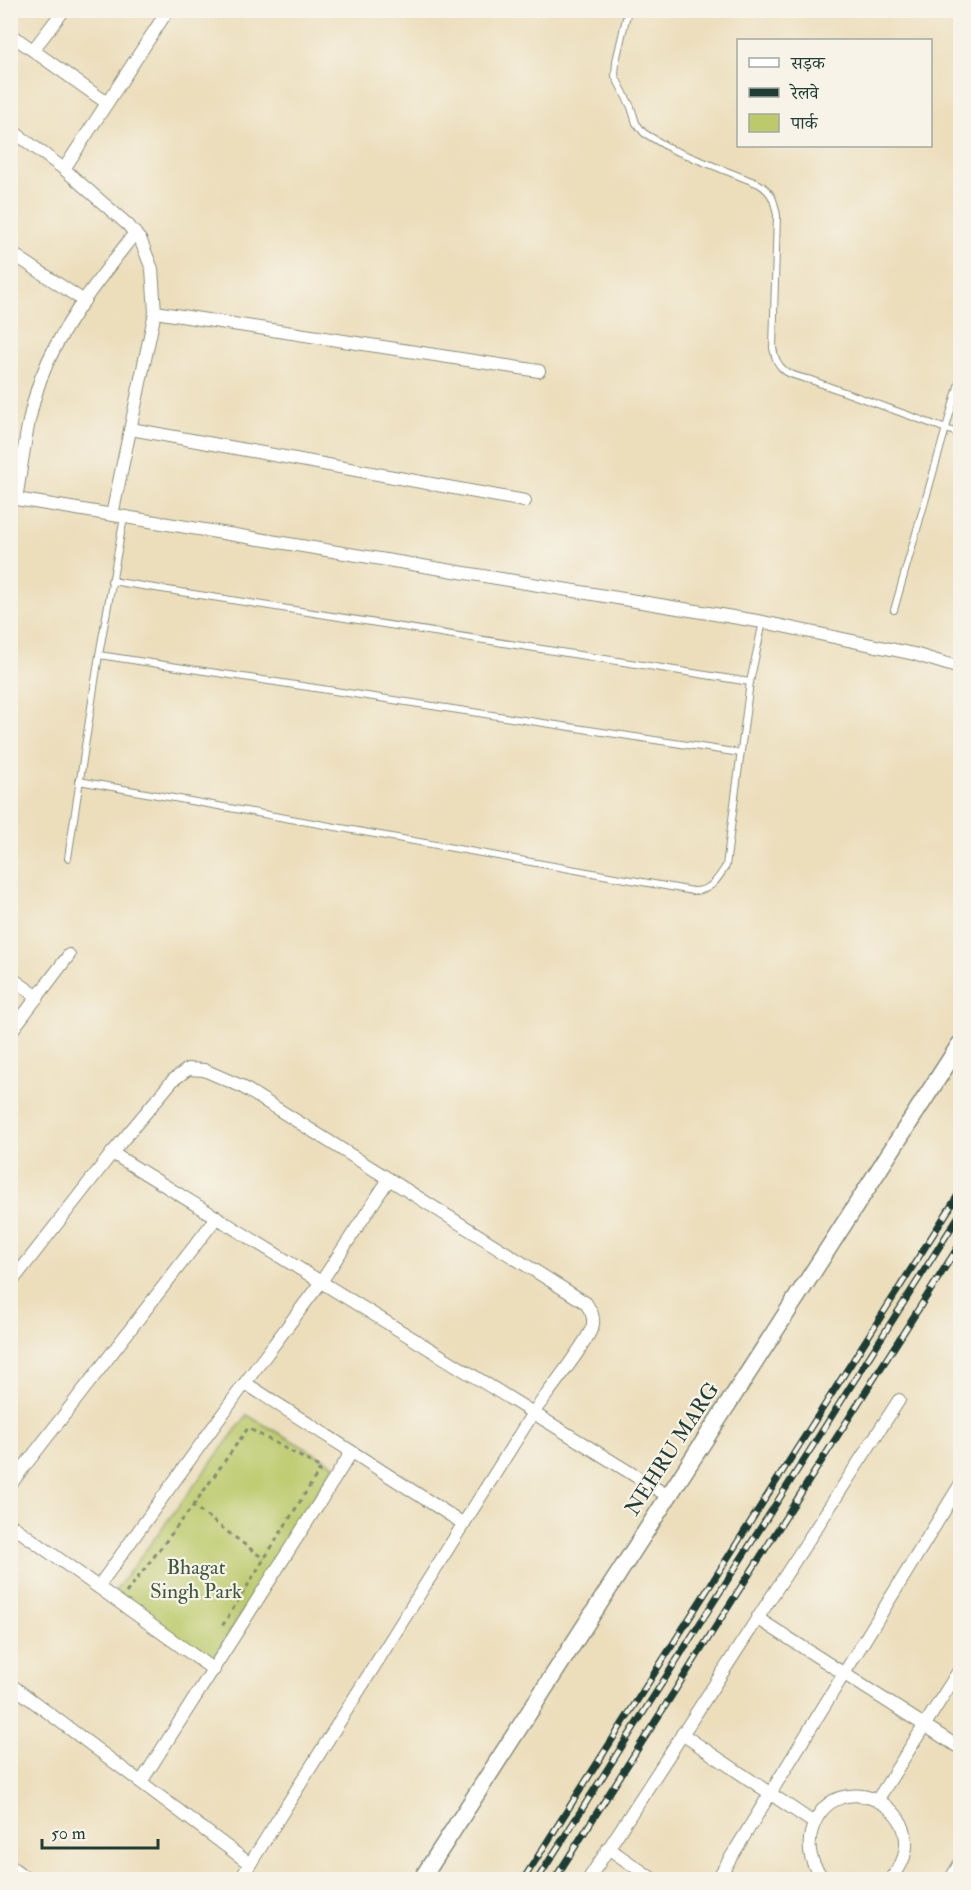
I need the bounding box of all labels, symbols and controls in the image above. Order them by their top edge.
legend [737,39,932,147]
text: सड़क [790,52,826,75]
text: रेलवे [789,82,820,105]
text: पार्क [790,112,819,135]
street label: NEHRU MARG [619,1377,725,1521]
park label: Bhagat Singh Park [150,1554,242,1605]
scale bar [42,1812,158,1850]
text: 50 m [51,1822,86,1845]

